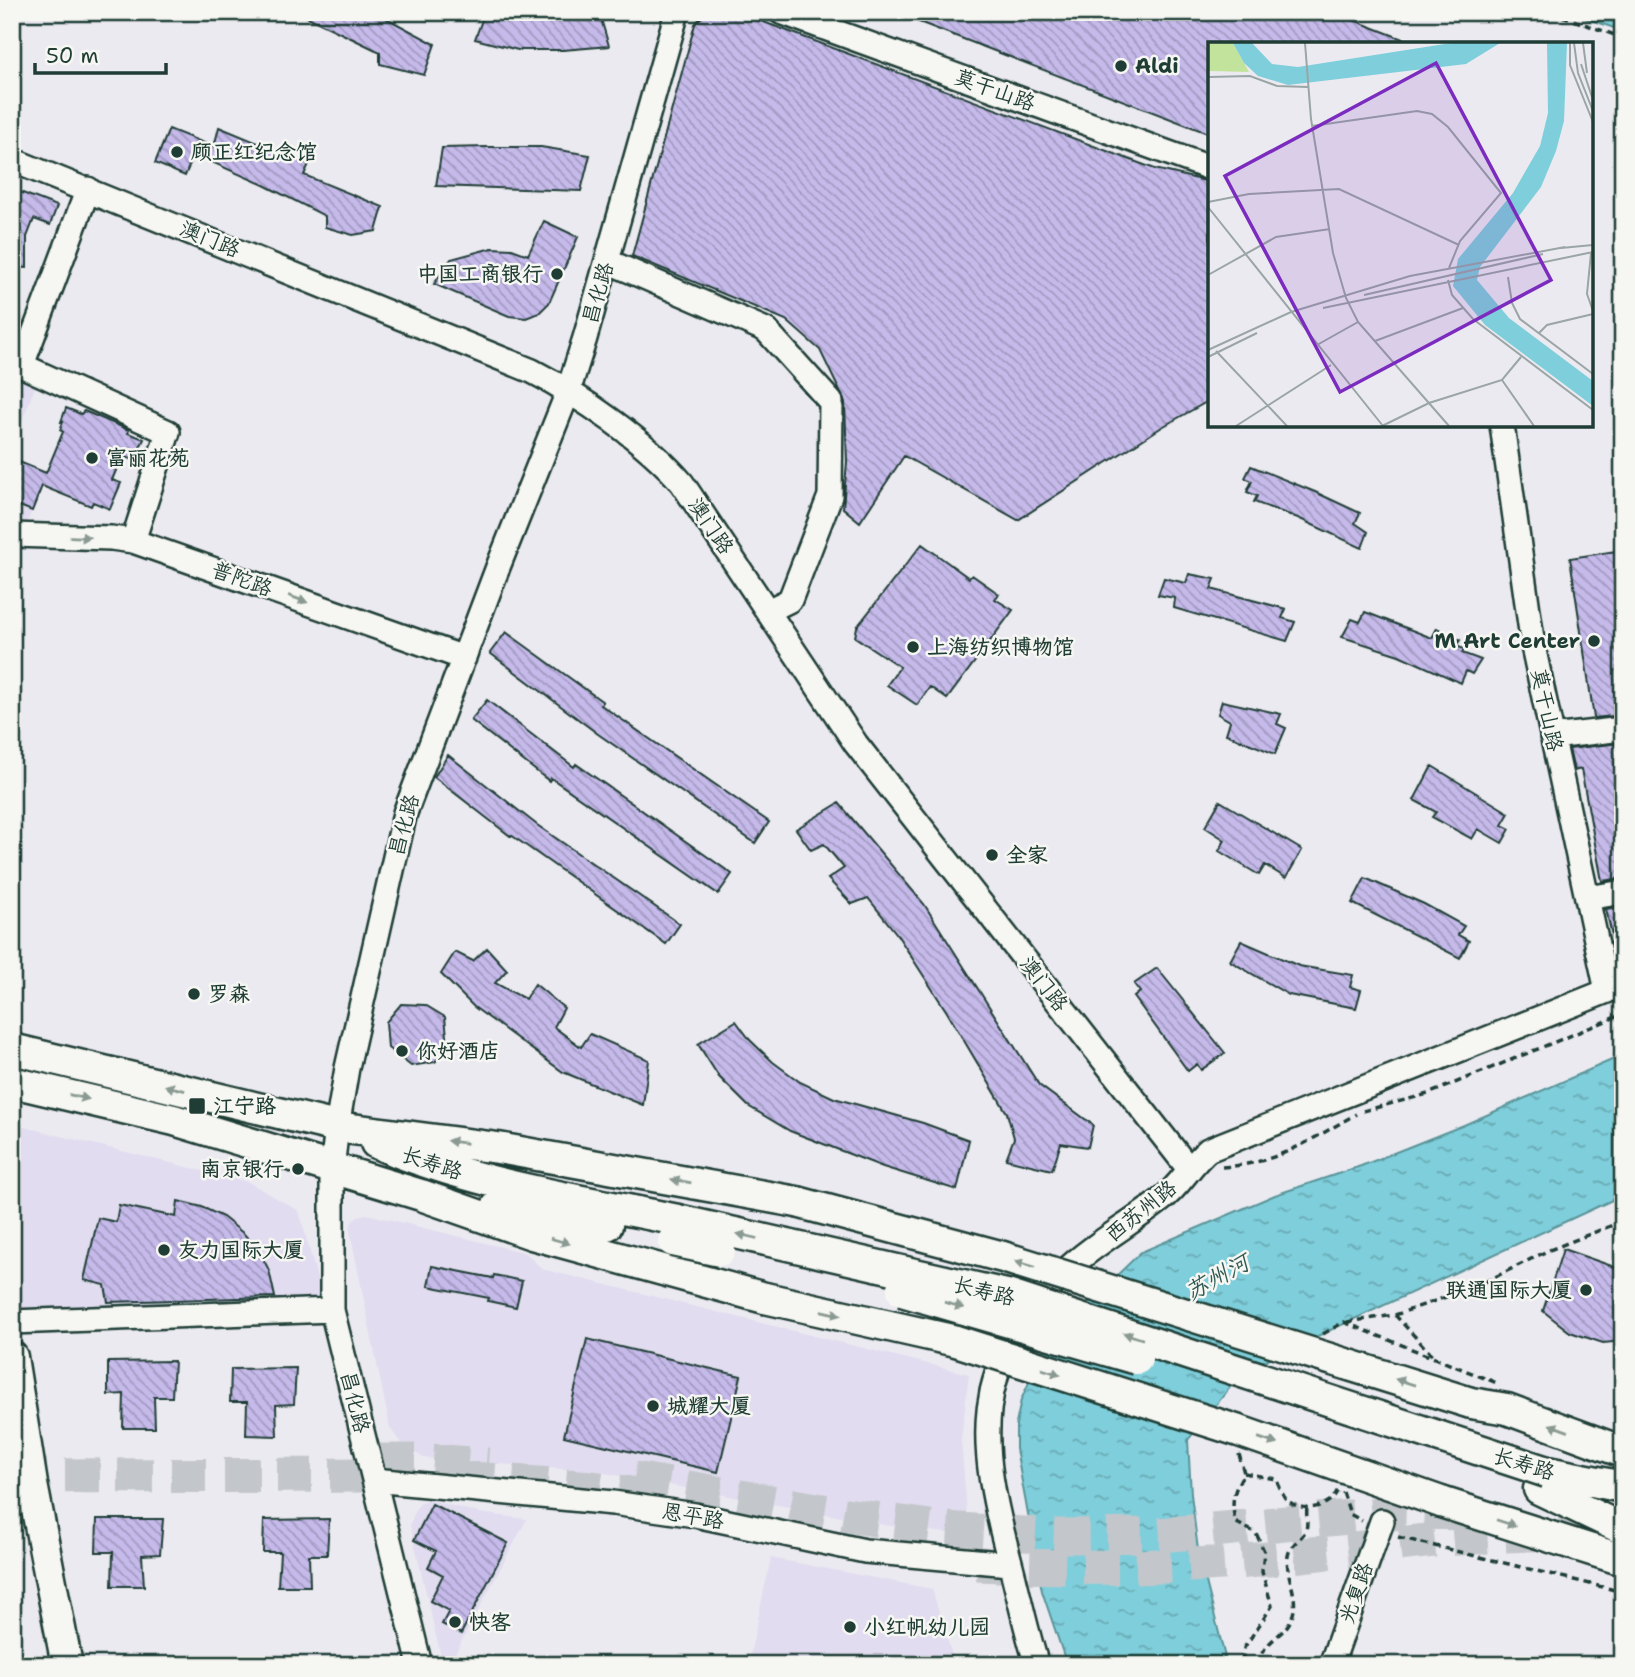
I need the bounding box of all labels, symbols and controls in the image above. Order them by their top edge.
scale bar [35,32,166,76]
text: 50 m [46,42,99,70]
inset map [1208,42,1593,427]
place label: Aldi [1135,52,1179,80]
marker: Aldi [1113,58,1129,74]
street label: 莫干山路 [951,62,1039,118]
place label: 顾正红纪念馆 [191,138,317,166]
marker: 顾正红纪念馆 [169,144,185,160]
street label: 澳门路 [176,214,244,264]
street label: 昌化路 [576,259,620,327]
place label: 中国工商银行 [417,260,543,288]
marker: 中国工商银行 [549,266,565,282]
place label: 富丽花苑 [106,444,190,472]
marker: 富丽花苑 [84,450,100,466]
street label: 澳门路 [682,492,740,560]
one-way arrow [70,532,92,543]
street label: 普陀路 [208,555,276,603]
one-way arrow [287,594,308,605]
place label: M Art Center [1434,627,1580,655]
place label: 上海纺织博物馆 [927,633,1074,661]
marker: M Art Center [1586,633,1602,649]
marker: 上海纺织博物馆 [905,639,921,655]
street label: 莫干山路 [1525,666,1569,754]
street label: 昌化路 [382,791,426,859]
place label: 全家 [1006,841,1048,869]
marker: 全家 [984,847,1000,863]
street label: 澳门路 [1014,951,1074,1017]
place label: 罗森 [208,980,250,1008]
marker: 罗森 [186,986,202,1002]
place label: 你好酒店 [416,1037,500,1065]
marker: 你好酒店 [394,1043,410,1059]
one-way arrow [164,1082,186,1093]
one-way arrow [68,1092,90,1103]
place label: 江宁路 [213,1092,276,1120]
marker: 江宁路 [187,1096,207,1116]
one-way arrow [446,1137,468,1148]
street label: 长寿路 [398,1140,466,1186]
place label: 南京银行 [200,1155,284,1183]
marker: 南京银行 [290,1161,306,1177]
street label: 西苏州路 [1100,1174,1182,1248]
one-way arrow [670,1175,692,1186]
one-way arrow [736,1230,758,1241]
place label: 友力国际大厦 [178,1236,304,1264]
one-way arrow [550,1237,571,1247]
marker: 友力国际大厦 [156,1242,172,1258]
water label: 苏州河 [1180,1245,1258,1307]
one-way arrow [1014,1258,1035,1268]
street label: 长寿路 [950,1270,1018,1312]
place label: 联通国际大厦 [1446,1276,1572,1304]
marker: 联通国际大厦 [1578,1282,1594,1298]
one-way arrow [944,1300,966,1311]
one-way arrow [820,1308,842,1319]
one-way arrow [1122,1330,1143,1341]
one-way arrow [1041,1367,1062,1377]
street label: 昌化路 [334,1368,376,1436]
one-way arrow [1395,1377,1416,1387]
place label: 城耀大厦 [667,1392,751,1420]
marker: 城耀大厦 [645,1398,661,1414]
one-way arrow [1548,1423,1569,1434]
one-way arrow [1257,1436,1278,1447]
street label: 长寿路 [1490,1441,1558,1487]
street label: 恩平路 [660,1497,726,1535]
one-way arrow [1496,1518,1517,1529]
street label: 光复路 [1333,1559,1379,1627]
place label: 快客 [469,1608,511,1636]
place label: 小红帆幼儿园 [864,1613,990,1641]
marker: 快客 [447,1614,463,1630]
marker: 小红帆幼儿园 [842,1619,858,1635]

